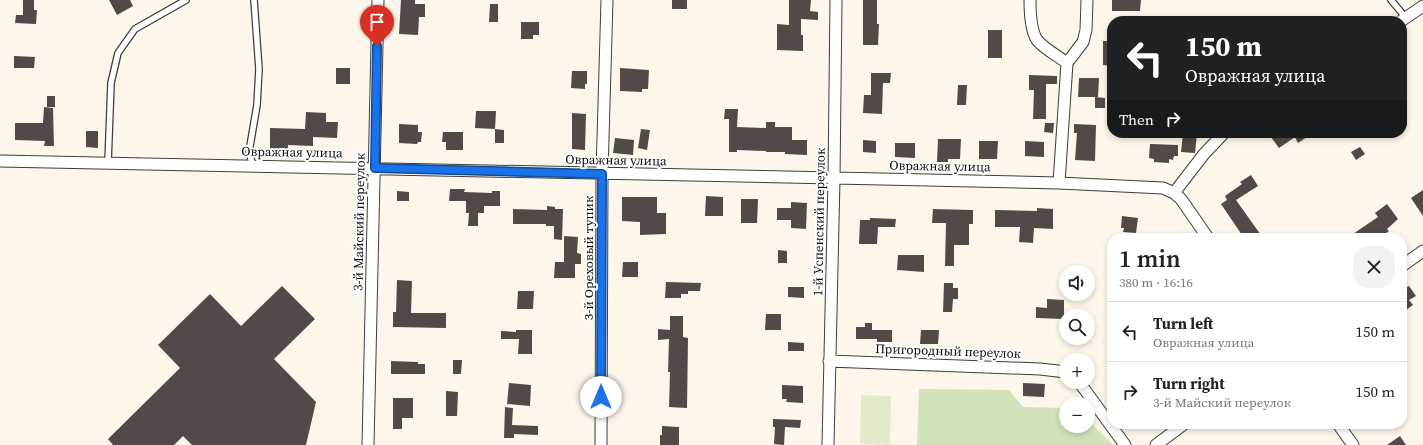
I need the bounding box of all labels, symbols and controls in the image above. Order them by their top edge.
pin [360,5,394,46]
icon: arrive [366,11,388,33]
text: 150 m [1185,27,1262,65]
icon: left [1119,32,1171,84]
text: Овражная улица [1185,63,1325,88]
icon: right [1162,108,1184,130]
text: Then [1119,109,1154,130]
street label: Овражная улица [241,143,343,161]
street label: 1-й Успенский переулок [809,148,829,296]
street label: Овражная улица [565,151,667,169]
street label: 3-й Майский переулок [349,153,369,291]
street label: Овражная улица [889,157,991,175]
street label: 3-й Ореховый тупик [580,196,597,320]
text: 1 min [1119,242,1181,275]
button: close [1353,246,1395,288]
map controls [1059,265,1095,433]
button: sound [1059,265,1095,301]
text: 380 m · 16:16 [1119,274,1193,291]
button: search [1059,309,1095,345]
text: Turn left [1153,313,1213,334]
icon: left [1119,321,1141,343]
text: 150 m [1355,321,1395,342]
text: Овражная улица [1153,334,1254,351]
street label: Пригородный переулок [875,340,1021,362]
button: + [1059,353,1095,389]
text: Turn right [1153,373,1225,394]
position arrow [580,376,622,418]
icon: right [1119,381,1141,403]
text: 150 m [1355,381,1395,402]
text: 3-й Майский переулок [1153,394,1291,411]
button: − [1059,397,1095,433]

